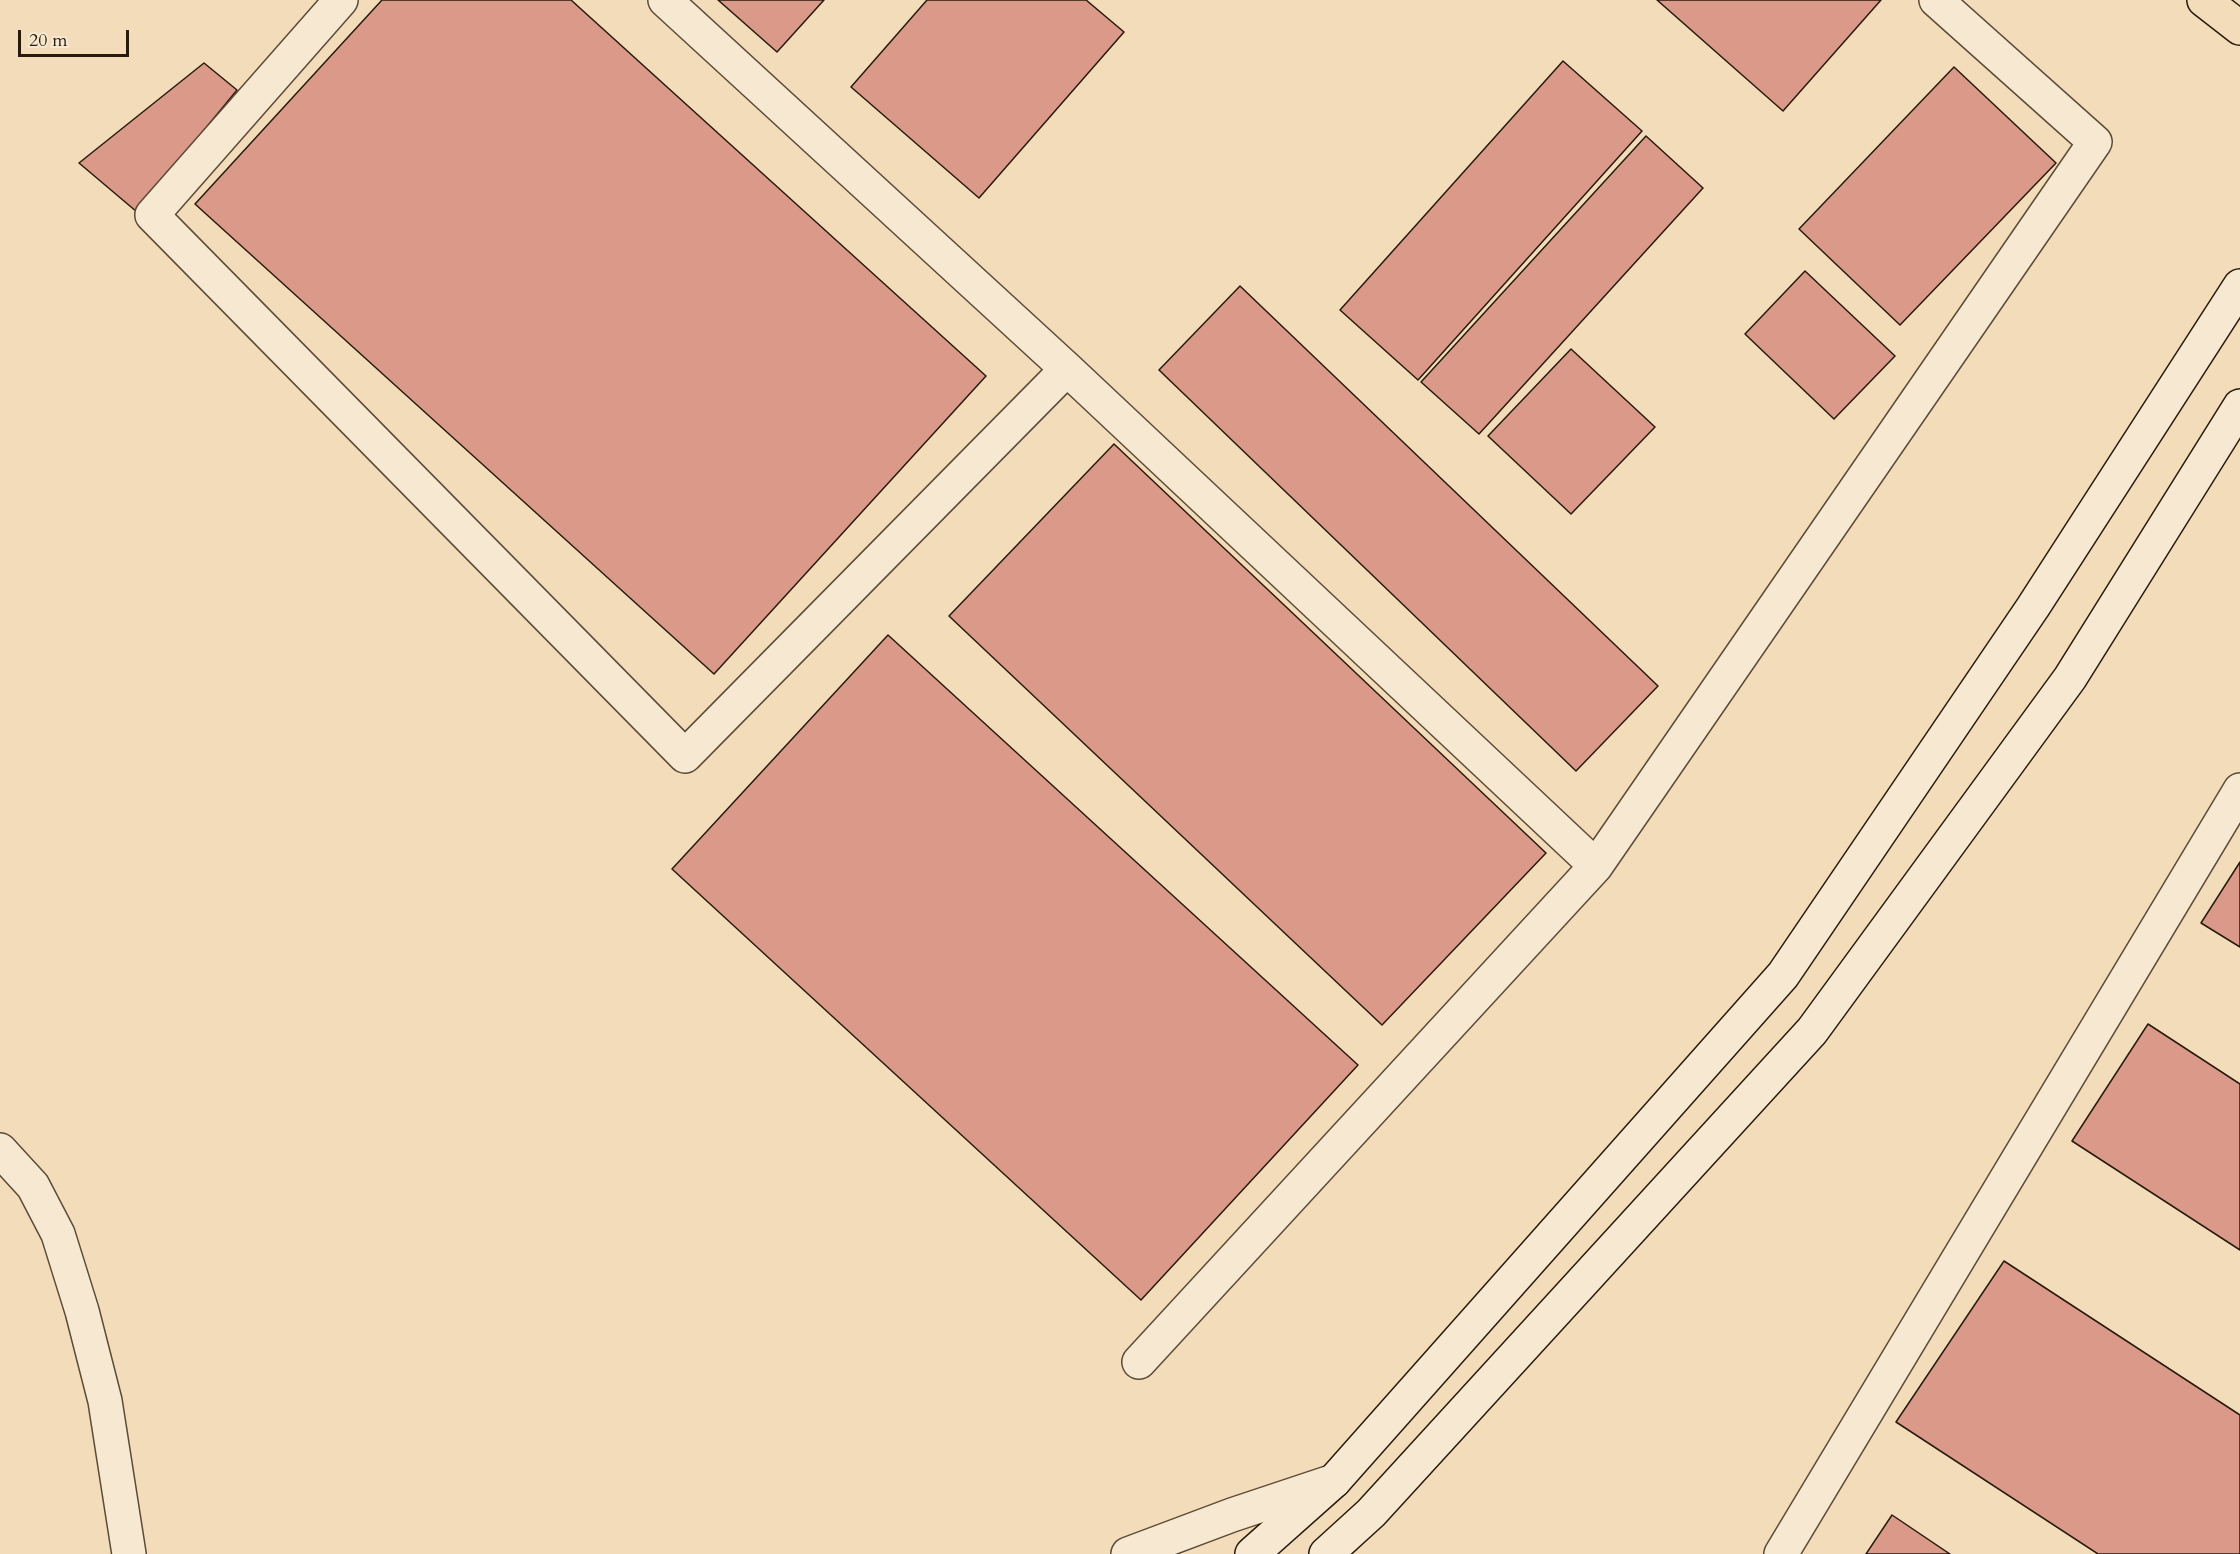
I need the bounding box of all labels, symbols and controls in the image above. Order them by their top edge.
scale bar [21,18,132,56]
text: 20 m [29,28,68,53]

